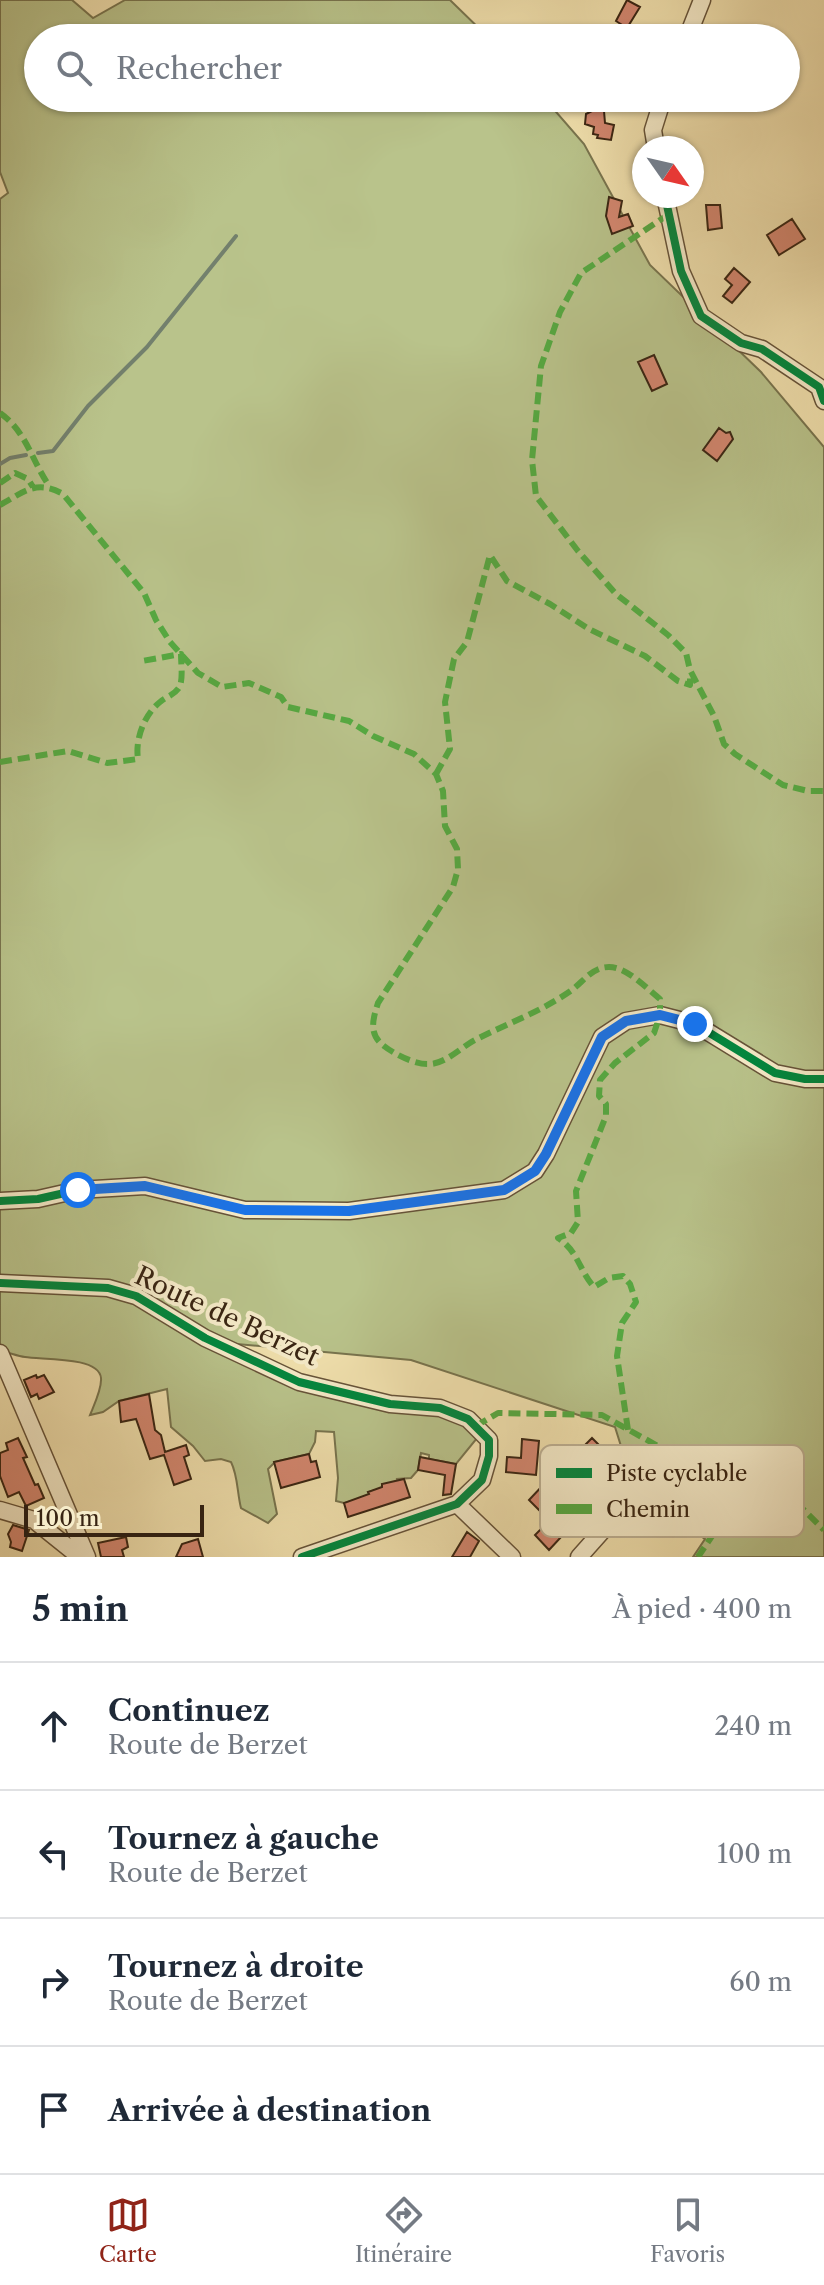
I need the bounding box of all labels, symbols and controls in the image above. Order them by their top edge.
search box [24,24,800,112]
icon: search [52,46,96,90]
text: Rechercher [116,50,282,87]
north arrow [632,136,704,208]
route end [677,1006,713,1042]
route start [60,1172,96,1208]
street label: Route de Berzet [130,1259,325,1373]
legend [540,1445,804,1537]
text: Piste cyclable [606,1460,747,1487]
text: Chemin [606,1496,690,1523]
scale bar [24,1501,204,1537]
text: 100 m [36,1505,99,1532]
text: 5 min [32,1588,129,1630]
text: À pied · 400 m [612,1593,792,1625]
text: Continuez [108,1692,270,1729]
icon: ahead [32,1704,76,1748]
text: 240 m [714,1710,792,1742]
text: Route de Berzet [108,1729,308,1761]
text: Tournez à gauche [108,1820,379,1857]
icon: left [32,1832,76,1876]
text: 100 m [717,1838,792,1870]
text: Route de Berzet [108,1857,308,1889]
text: Tournez à droite [108,1948,364,1985]
icon: right [32,1960,76,2004]
text: 60 m [729,1966,792,1998]
text: Route de Berzet [108,1985,308,2017]
icon: arrive [32,2088,76,2132]
text: Arrivée à destination [108,2092,431,2129]
tab: Carte [99,2193,157,2268]
tab: Itinéraire [355,2193,452,2268]
tab: Favoris [650,2193,725,2268]

